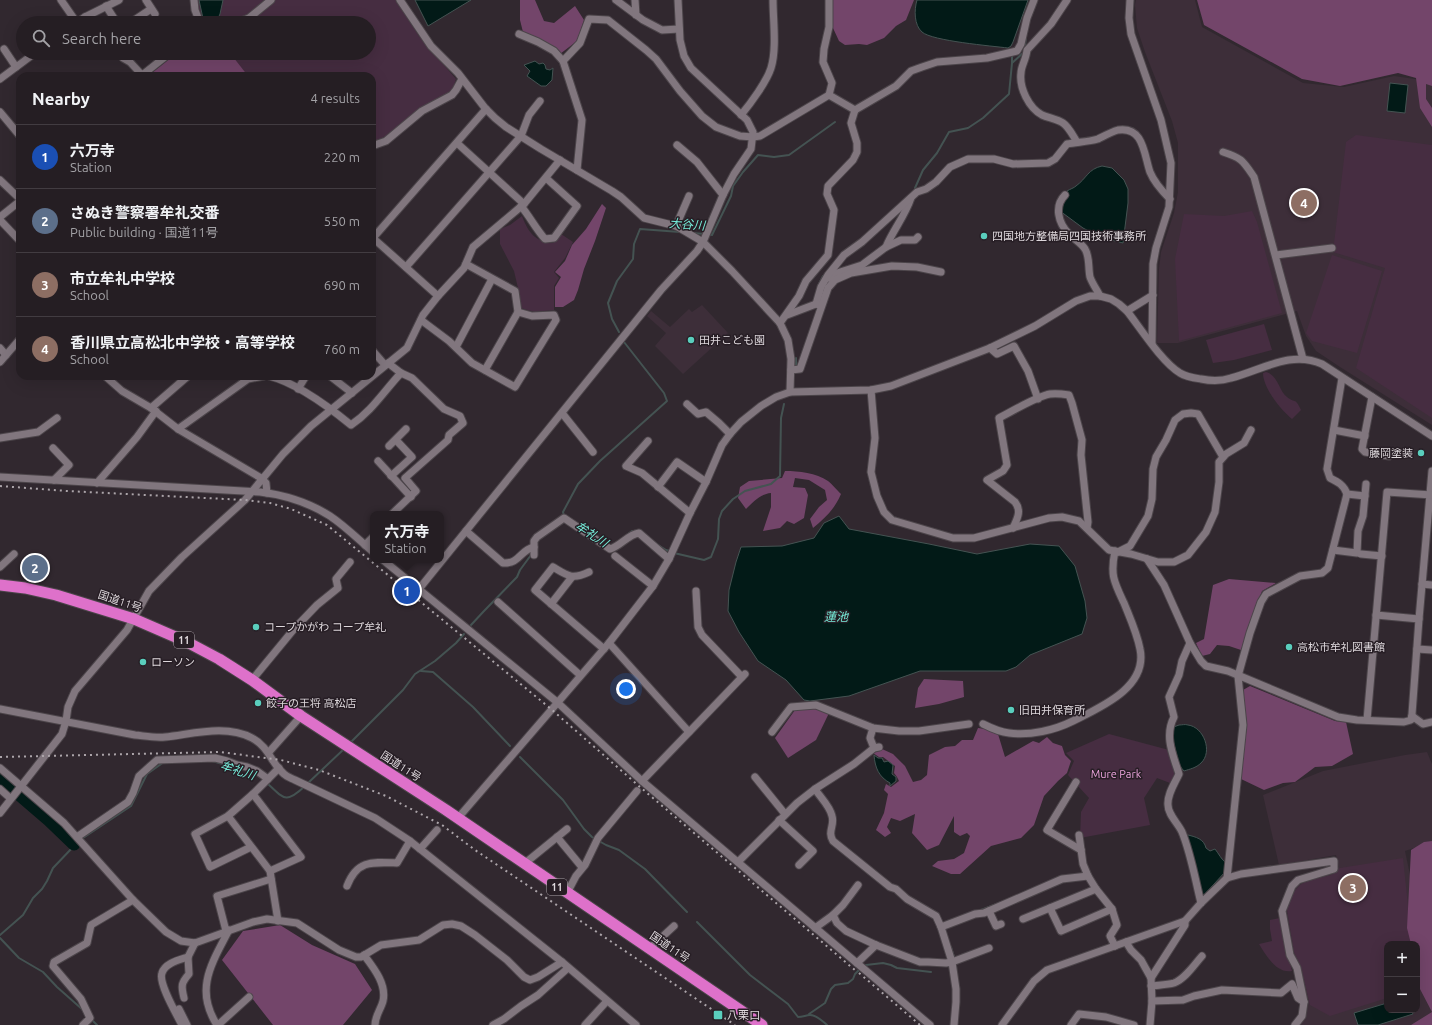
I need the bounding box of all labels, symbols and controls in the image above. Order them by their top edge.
search box [16,16,376,60]
icon: search [30,27,52,49]
text: Search here [62,30,141,47]
text: Nearby [32,89,90,108]
text: 4 results [310,91,360,105]
text: 六万寺 [70,142,115,159]
text: 1 [41,150,49,164]
text: 220 m [324,150,360,164]
text: Station [70,160,112,174]
pin: 4 [1291,188,1317,218]
text: さぬき警察署牟礼交番 [70,204,220,221]
text: 2 [41,214,49,228]
text: 550 m [324,214,360,228]
water label: 大谷川 [669,216,707,232]
text: Public building · 国道11号 [70,225,218,239]
place label: 四国地方整備局四国技術事務所 [992,230,1147,242]
marker: 四国地方整備局四国技術事務所 [979,231,989,241]
text: 市立牟礼中学校 [70,270,175,287]
text: 3 [41,278,49,292]
text: 690 m [324,278,360,292]
text: School [70,288,109,302]
text: 香川県立高松北中学校・高等学校 [70,334,295,351]
place label: 田井こども園 [699,334,765,346]
marker: 田井こども園 [686,335,696,345]
text: 4 [41,342,49,356]
text: 760 m [324,342,360,356]
text: School [70,352,109,366]
place label: 藤岡塗装 [1369,447,1413,459]
marker: 藤岡塗装 [1416,448,1426,458]
popup [370,511,444,563]
water label: 牟礼川 [573,519,612,550]
text: 六万寺 [384,523,430,540]
text: Station [384,541,426,555]
pin: 2 [22,553,48,583]
pin: 1 [394,576,420,606]
street label: 国道11号 [97,588,143,614]
water label: 蓮池 [824,610,849,623]
place label: コープかがわ コープ牟礼 [264,621,386,633]
marker: コープかがわ コープ牟礼 [251,622,261,632]
road number: 11 [174,632,194,648]
place label: 高松市牟礼図書館 [1297,641,1385,653]
marker: 高松市牟礼図書館 [1284,642,1294,652]
place label: ローソン [151,656,195,668]
marker: ローソン [138,657,148,667]
your location [616,679,636,699]
place label: 餃子の王将 高松店 [266,697,357,709]
marker: 餃子の王将 高松店 [253,698,263,708]
place label: 旧田井保育所 [1019,704,1086,716]
marker: 旧田井保育所 [1006,705,1016,715]
street label: 国道11号 [379,749,423,783]
water label: 牟礼川 [219,758,259,782]
park label: Mure Park [1091,768,1142,780]
pin: 3 [1340,873,1366,903]
road number: 11 [547,879,567,895]
street label: 国道11号 [648,929,692,965]
map controls [1384,941,1420,1013]
button: + [1384,941,1420,977]
button: − [1384,977,1420,1013]
marker: 八栗口 [712,1009,724,1021]
place label: 八栗口 [727,1009,760,1021]

